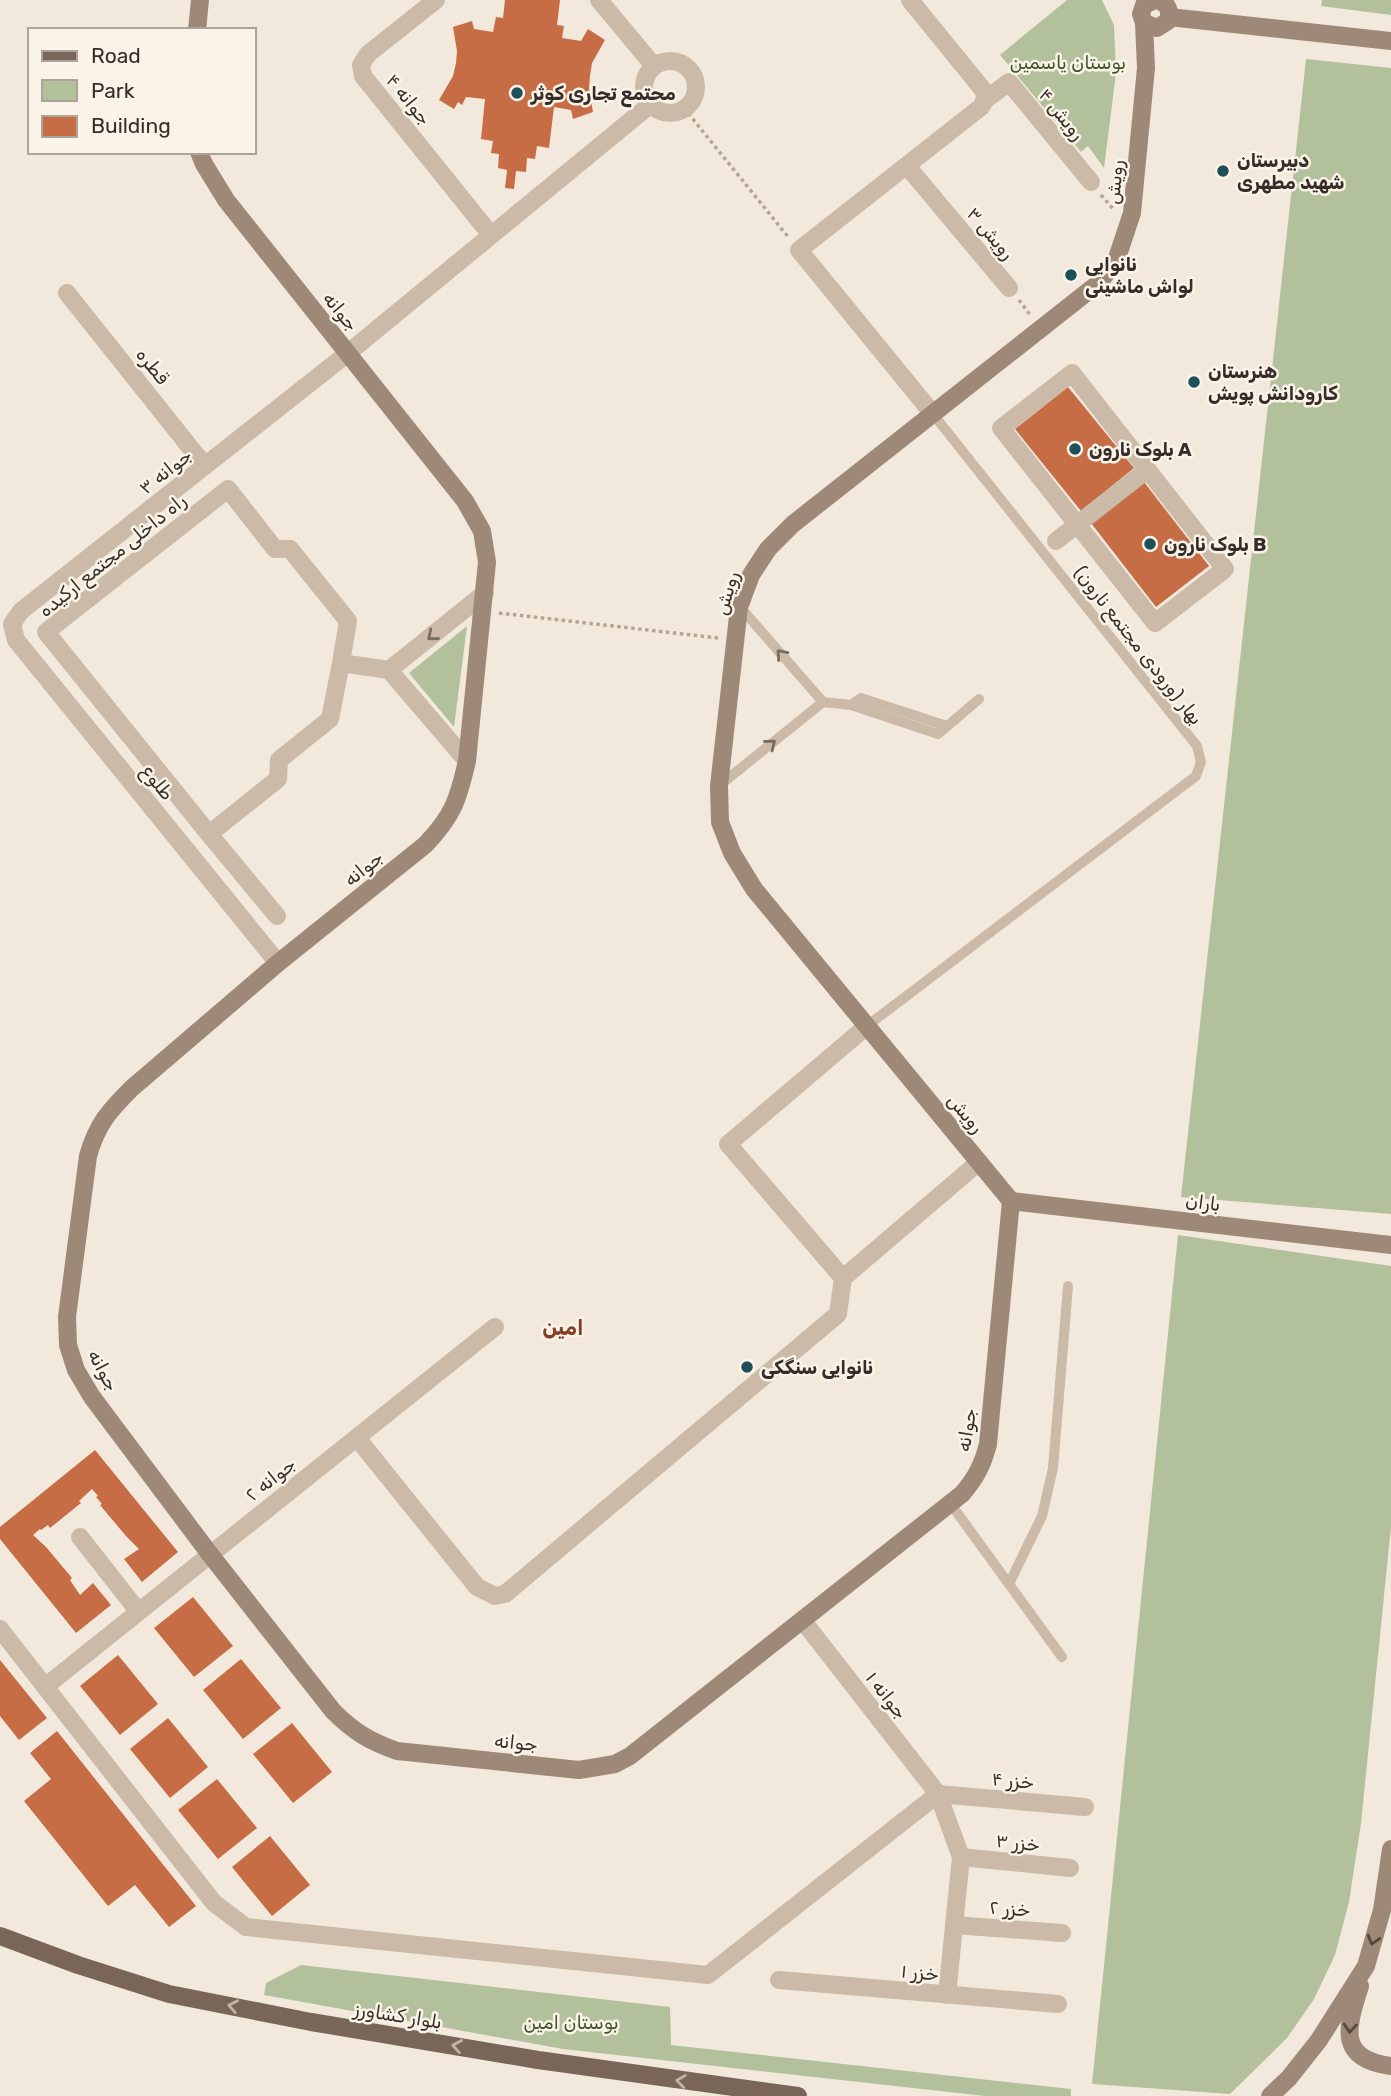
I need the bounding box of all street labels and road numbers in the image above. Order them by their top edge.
street label: جوانه ۴ [381,69,436,129]
street label: رویش ۴ [1034,84,1089,145]
street label: رویش [1101,159,1128,205]
street label: رویش ۳ [962,202,1019,264]
street label: جوانه [318,287,363,335]
street label: قطره [131,344,174,389]
street label: جوانه ۳ [134,444,196,499]
street label: راه داخلی مجتمع ارکیده [34,489,192,623]
street label: بهار (ورودی مجتمع نارون) [1068,561,1208,731]
street label: رویش [709,568,744,618]
street label: طلوع [135,760,179,806]
street label: جوانه [339,846,387,891]
street label: رویش [942,1089,989,1138]
street label: باران [1184,1189,1222,1216]
street label: جوانه [83,1346,124,1395]
street label: جوانه [952,1407,981,1453]
street label: جوانه ۲ [241,1453,300,1506]
street label: جوانه ۱ [861,1667,912,1724]
street label: جوانه [493,1729,539,1756]
street label: خزر ۴ [991,1767,1035,1794]
street label: خزر ۳ [995,1829,1041,1856]
street label: خزر ۲ [989,1896,1031,1921]
street label: خزر ۱ [900,1959,940,1986]
street label: بلوار کشاورز [351,1997,444,2034]

